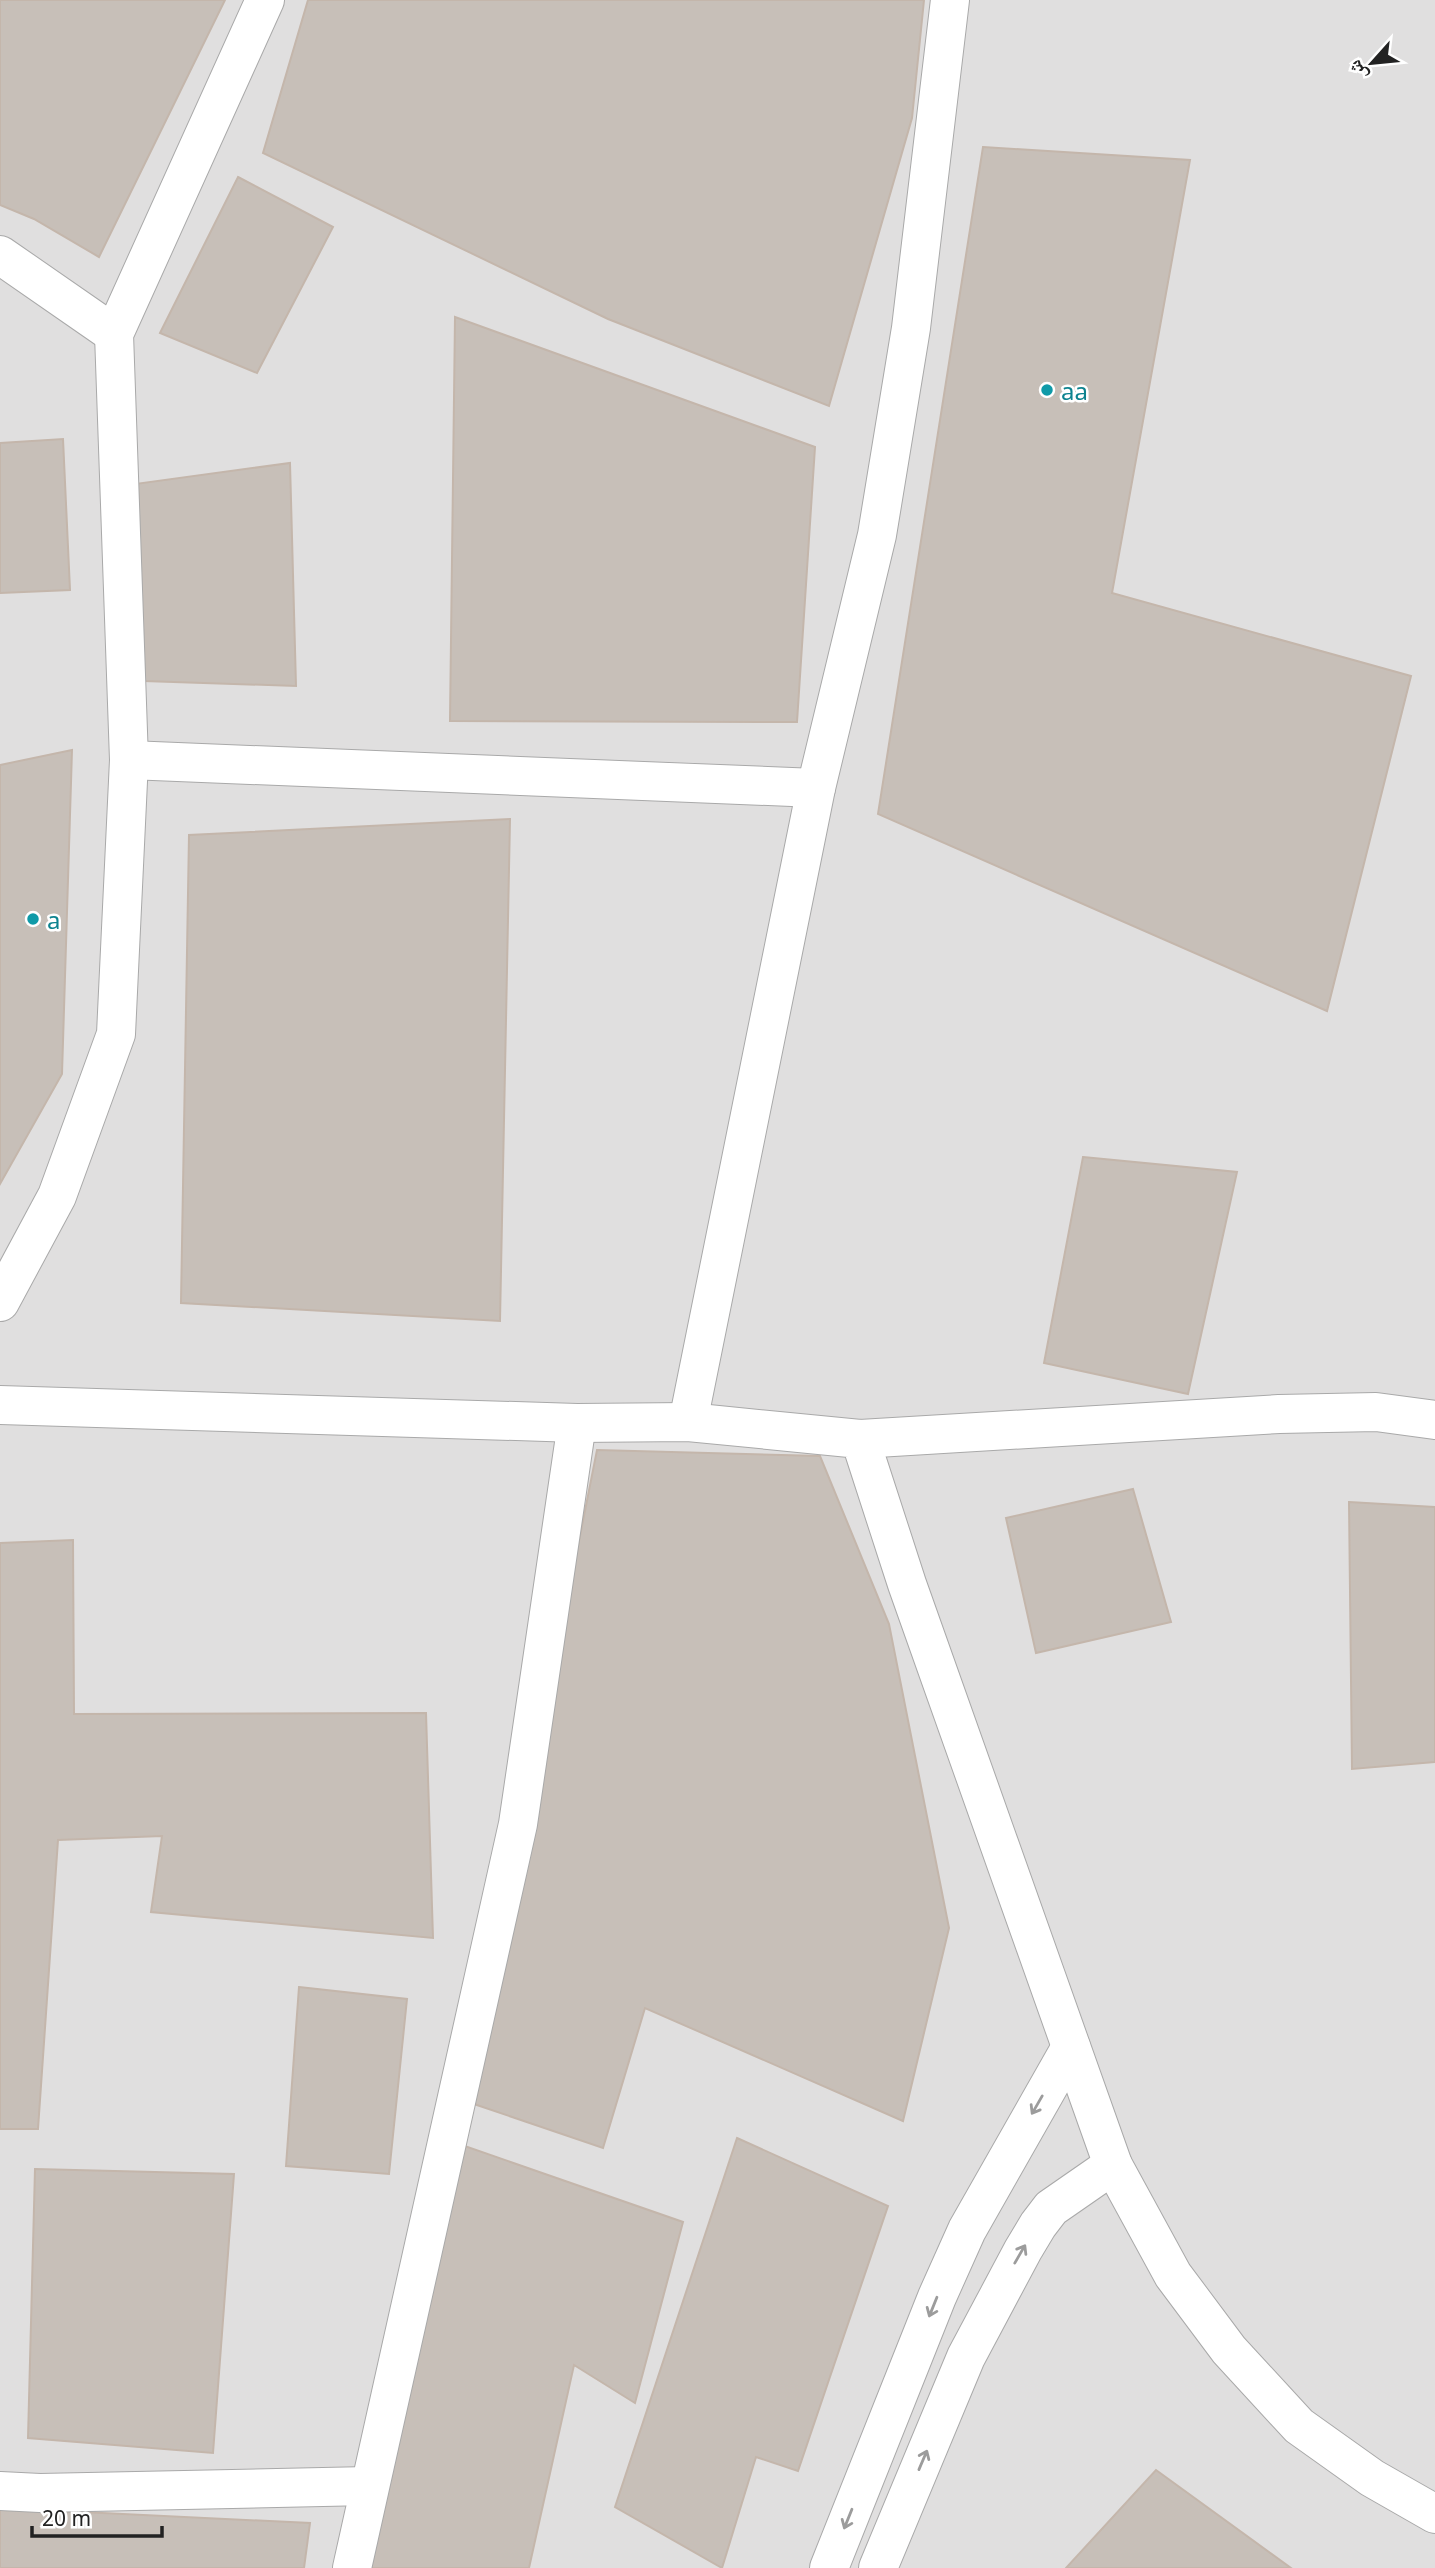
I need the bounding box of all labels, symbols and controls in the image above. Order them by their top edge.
north arrow [1337,28,1407,98]
text: ش [1341,56,1373,86]
place label: aa [1061,374,1088,407]
marker: aa [1039,382,1055,398]
place label: a [47,903,60,936]
marker: a [25,911,41,927]
one-way arrow [1030,2095,1044,2115]
one-way arrow [1014,2245,1028,2265]
one-way arrow [925,2296,938,2318]
one-way arrow [918,2449,931,2471]
scale bar [32,2494,161,2538]
text: 20 m [42,2504,91,2532]
one-way arrow [841,2507,854,2529]

